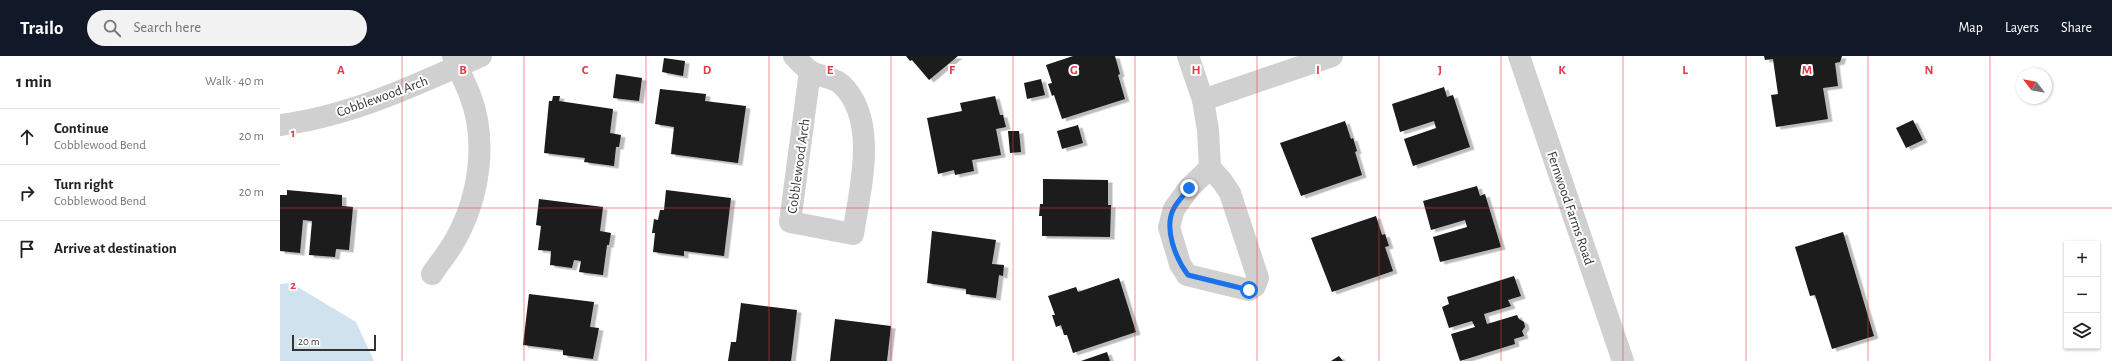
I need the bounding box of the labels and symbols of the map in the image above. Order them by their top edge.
text: B [459,64,467,77]
text: C [582,64,589,77]
text: D [703,64,712,77]
text: E [827,64,834,77]
text: F [949,64,956,77]
text: G [1070,64,1078,77]
text: H [1191,64,1201,77]
text: I [1316,64,1320,77]
text: J [1438,64,1442,77]
text: K [1558,64,1566,77]
text: L [1682,64,1688,77]
text: M [1802,64,1812,77]
text: N [1924,64,1934,77]
north arrow [2016,68,2052,104]
street label: Cobblewood Arch [334,72,430,120]
street label: Cobblewood Arch [785,118,813,215]
text: 1 [291,127,295,140]
street label: Fernwood Farms Road [1544,150,1596,267]
route end [1180,179,1198,197]
text: 2 [290,279,296,292]
route start [1240,281,1258,299]
scale bar [292,333,376,352]

